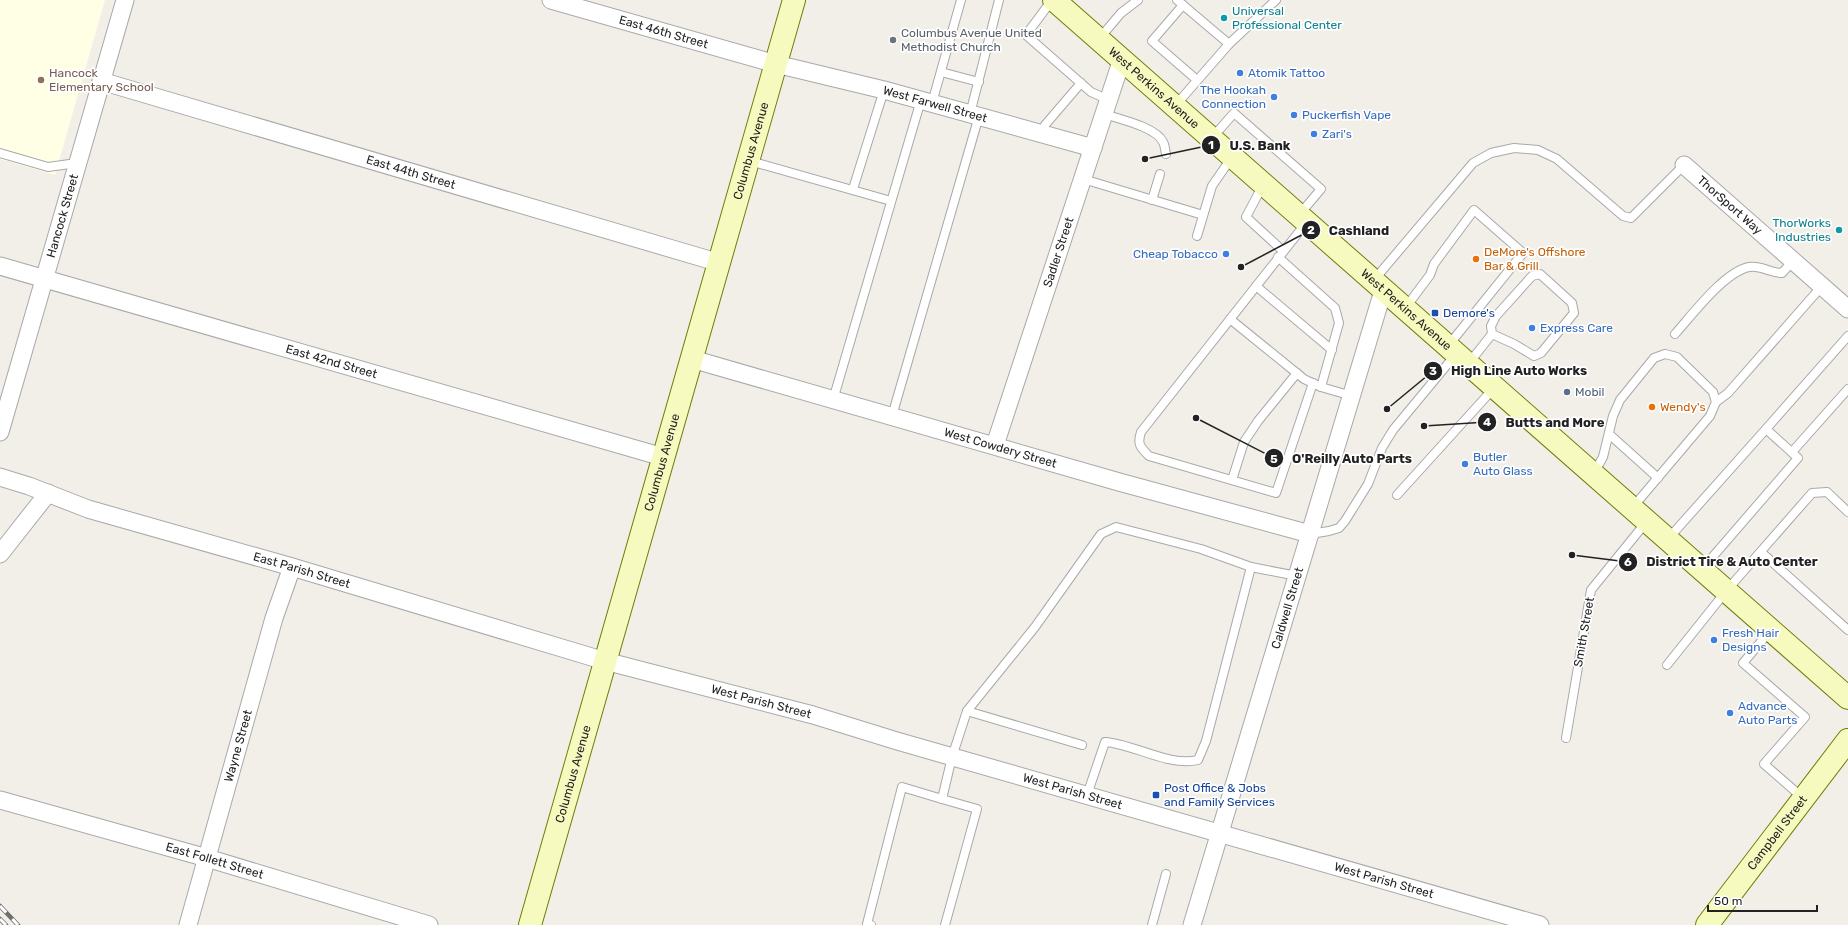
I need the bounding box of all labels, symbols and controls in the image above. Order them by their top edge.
place label: Universal Professional Center [1232,4,1342,32]
street label: East 46th Street [617,13,710,51]
marker: Universal Professional Center [1219,13,1229,23]
place label: Columbus Avenue United Methodist Church [901,26,1042,54]
marker: Columbus Avenue United Methodist Church [888,35,898,45]
street label: West Perkins Avenue [1106,44,1202,132]
place label: Hancock Elementary School [49,66,154,94]
place label: Atomik Tattoo [1248,66,1325,80]
marker: Atomik Tattoo [1235,68,1245,78]
marker: Hancock Elementary School [36,75,46,85]
street label: West Farwell Street [881,83,989,125]
place label: The Hookah Connection [1200,83,1266,111]
marker: The Hookah Connection [1269,92,1279,102]
street label: Columbus Avenue [730,100,772,201]
place label: Puckerfish Vape [1302,108,1391,122]
marker: Puckerfish Vape [1289,110,1299,120]
place label: Zari's [1322,127,1352,141]
marker: Zari's [1309,129,1319,139]
callout: U.S. Bank [1201,133,1298,158]
text: 1 [1208,138,1214,152]
text: U.S. Bank [1230,138,1291,153]
street label: East 44th Street [365,152,457,192]
street label: Hancock Street [44,172,81,259]
street label: ThorSport Way [1695,173,1765,238]
street label: Sadler Street [1040,215,1077,289]
place label: ThorWorks Industries [1773,216,1831,244]
callout: Cashland [1301,218,1397,243]
text: 2 [1307,223,1315,237]
text: Cashland [1329,223,1389,238]
marker: ThorWorks Industries [1834,225,1844,235]
place label: DeMore's Offshore Bar & Grill [1484,245,1586,273]
place label: Cheap Tobacco [1133,247,1218,261]
marker: Cheap Tobacco [1221,249,1231,259]
marker: DeMore's Offshore Bar & Grill [1471,254,1481,264]
street label: West Perkins Avenue [1358,266,1455,353]
place label: Demore's [1443,306,1495,320]
marker: Demore's [1430,308,1440,318]
place label: Express Care [1540,321,1613,335]
marker: Express Care [1527,323,1537,333]
street label: East 42nd Street [284,342,379,381]
callout: High Line Auto Works [1423,358,1596,383]
text: High Line Auto Works [1451,363,1587,378]
text: 3 [1429,364,1437,378]
place label: Mobil [1575,385,1604,399]
marker: Mobil [1562,387,1572,397]
place label: Wendy's [1660,400,1706,414]
marker: Wendy's [1647,402,1657,412]
callout: Butts and More [1477,410,1612,435]
street label: Columbus Avenue [641,412,683,513]
text: 4 [1483,415,1491,429]
text: Butts and More [1506,415,1605,430]
street label: West Cowdery Street [943,425,1059,471]
callout: O'Reilly Auto Parts [1264,446,1420,471]
place label: Butler Auto Glass [1473,450,1533,478]
text: O'Reilly Auto Parts [1292,451,1412,466]
text: 5 [1270,452,1278,466]
marker: Butler Auto Glass [1460,459,1470,469]
street label: East Parish Street [252,549,352,591]
callout: District Tire & Auto Center [1618,549,1826,574]
text: District Tire & Auto Center [1646,554,1818,569]
text: 6 [1624,555,1632,569]
street label: Caldwell Street [1269,565,1306,651]
street label: Smith Street [1571,596,1597,668]
place label: Fresh Hair Designs [1722,626,1779,654]
marker: Fresh Hair Designs [1709,635,1719,645]
street label: West Parish Street [710,682,813,721]
place label: Advance Auto Parts [1738,699,1797,727]
street label: Wayne Street [221,708,255,784]
marker: Advance Auto Parts [1725,708,1735,718]
street label: Columbus Avenue [553,723,594,824]
street label: West Parish Street [1021,770,1124,812]
place label: Post Office & Jobs and Family Services [1164,781,1275,809]
marker: Post Office & Jobs and Family Services [1151,790,1161,800]
street label: Campbell Street [1745,793,1810,873]
street label: East Follett Street [164,840,265,882]
street label: West Parish Street [1333,860,1436,901]
scale bar [1708,887,1817,913]
text: 50 m [1714,894,1742,908]

